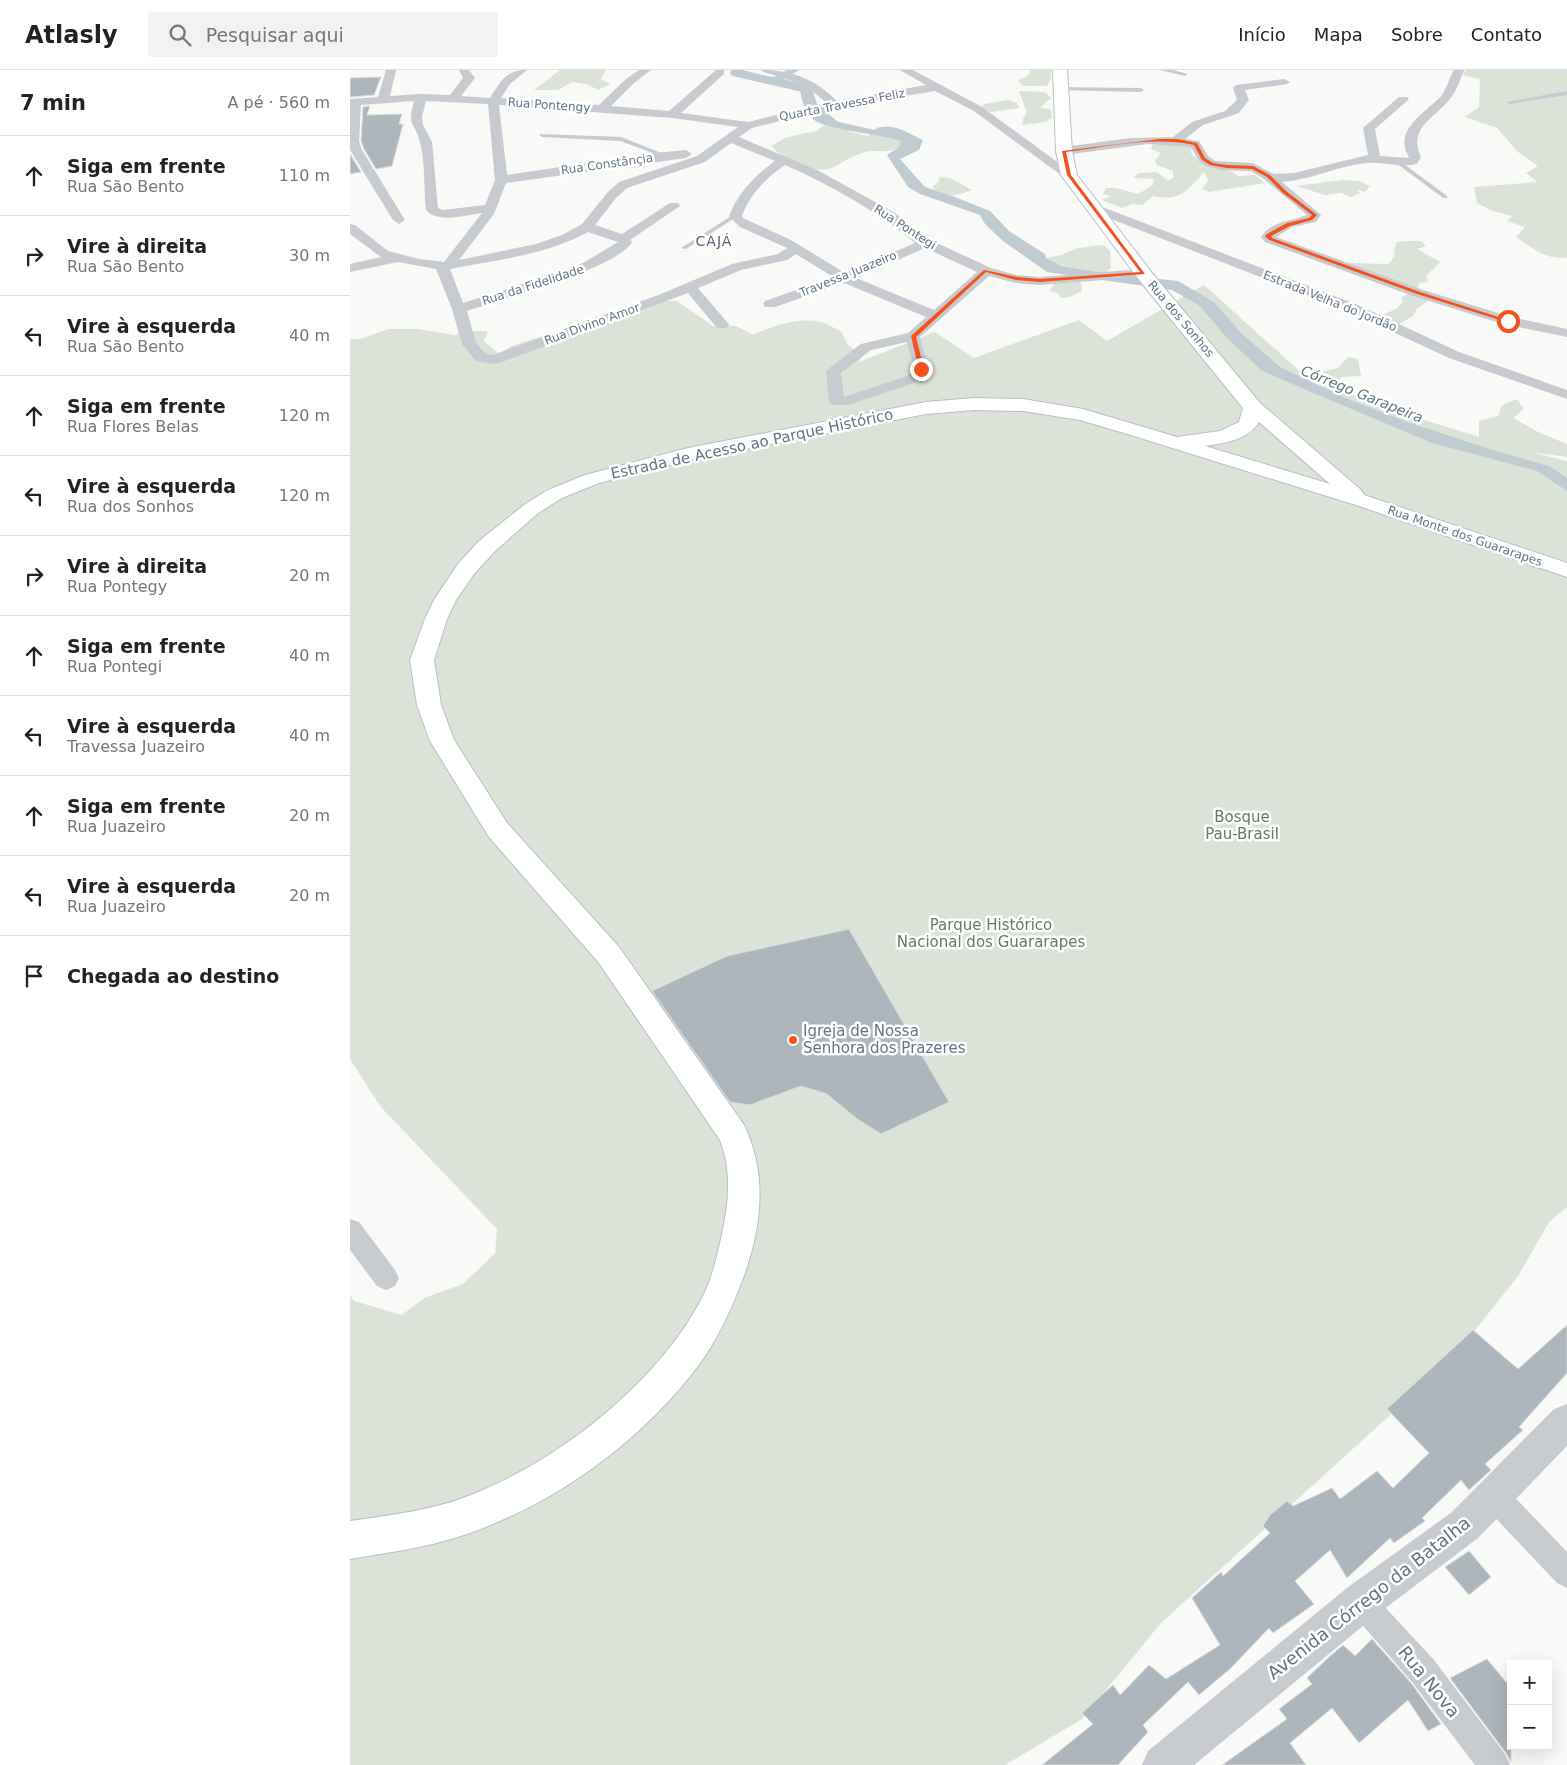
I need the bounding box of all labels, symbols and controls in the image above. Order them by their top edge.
search box [148,12,498,57]
text: Atlasly [25,21,118,49]
icon: search [166,21,194,49]
text: Pesquisar aqui [206,24,344,46]
text: Início [1238,24,1286,45]
text: Mapa [1314,24,1363,45]
text: Sobre [1391,24,1443,45]
text: Contato [1471,24,1542,45]
street label: Quarta Travessa Feliz [778,86,906,124]
text: 7 min [20,91,86,115]
text: A pé · 560 m [228,93,330,112]
street label: Rua Pontengy [507,95,591,115]
street label: Rua Constânçia [560,151,654,177]
text: Siga em frente [67,155,226,177]
icon: ahead [20,162,48,190]
text: 110 m [279,166,330,185]
text: Rua São Bento [67,177,184,196]
street label: Rua Pontegi [871,202,939,252]
district label: CAJÁ [696,233,732,249]
text: Vire à direita [67,235,207,257]
icon: right [20,242,48,270]
text: 30 m [289,246,330,265]
street label: Travessa Juazeiro [796,248,899,300]
text: Rua São Bento [67,257,184,276]
street label: Rua da Fidelidade [480,262,586,308]
street label: Estrada Velha do Jordão [1261,268,1399,334]
street label: Rua dos Sonhos [1145,278,1217,360]
street label: Rua Divino Amor [542,300,642,348]
route start [1497,310,1520,333]
text: Vire à esquerda [67,315,236,337]
icon: left [20,322,48,350]
text: 40 m [289,326,330,345]
text: Rua São Bento [67,337,184,356]
route end [910,358,933,381]
water label: Córrego Garapeira [1299,362,1425,426]
text: Siga em frente [67,395,226,417]
icon: ahead [20,402,48,430]
street label: Estrada de Acesso ao Parque Histórico [609,405,895,483]
text: 120 m [279,406,330,425]
text: Rua Flores Belas [67,417,199,436]
text: Vire à esquerda [67,475,236,497]
icon: left [20,482,48,510]
text: 120 m [279,486,330,505]
text: Rua dos Sonhos [67,497,194,516]
street label: Rua Monte dos Guararapes [1386,503,1544,569]
text: Vire à direita [67,555,207,577]
icon: right [20,562,48,590]
text: 20 m [289,566,330,585]
text: Rua Pontegy [67,577,167,596]
text: Siga em frente [67,635,226,657]
icon: ahead [20,642,48,670]
text: 40 m [289,646,330,665]
text: Rua Pontegi [67,657,162,676]
text: Vire à esquerda [67,715,236,737]
icon: left [20,722,48,750]
text: 40 m [289,726,330,745]
text: Travessa Juazeiro [67,737,205,756]
text: Siga em frente [67,795,226,817]
icon: ahead [20,802,48,830]
text: 20 m [289,806,330,825]
park label: Bosque Pau-Brasil [1205,808,1279,843]
text: Rua Juazeiro [67,817,166,836]
text: Vire à esquerda [67,875,236,897]
icon: left [20,882,48,910]
text: 20 m [289,886,330,905]
text: Rua Juazeiro [67,897,166,916]
park label: Parque Histórico Nacional dos Guararapes [897,916,1085,951]
icon: arrive [20,962,48,990]
text: Chegada ao destino [67,965,279,987]
place label: Igreja de Nossa Senhora dos Prazeres [803,1022,966,1057]
marker: Igreja de Nossa Senhora dos Prazeres [787,1034,799,1046]
street label: Avenida Córrego da Batalha [1263,1512,1474,1683]
street label: Rua Nova [1394,1642,1465,1722]
map controls [1507,1660,1552,1750]
button: + [1507,1660,1552,1705]
button: − [1507,1705,1552,1750]

